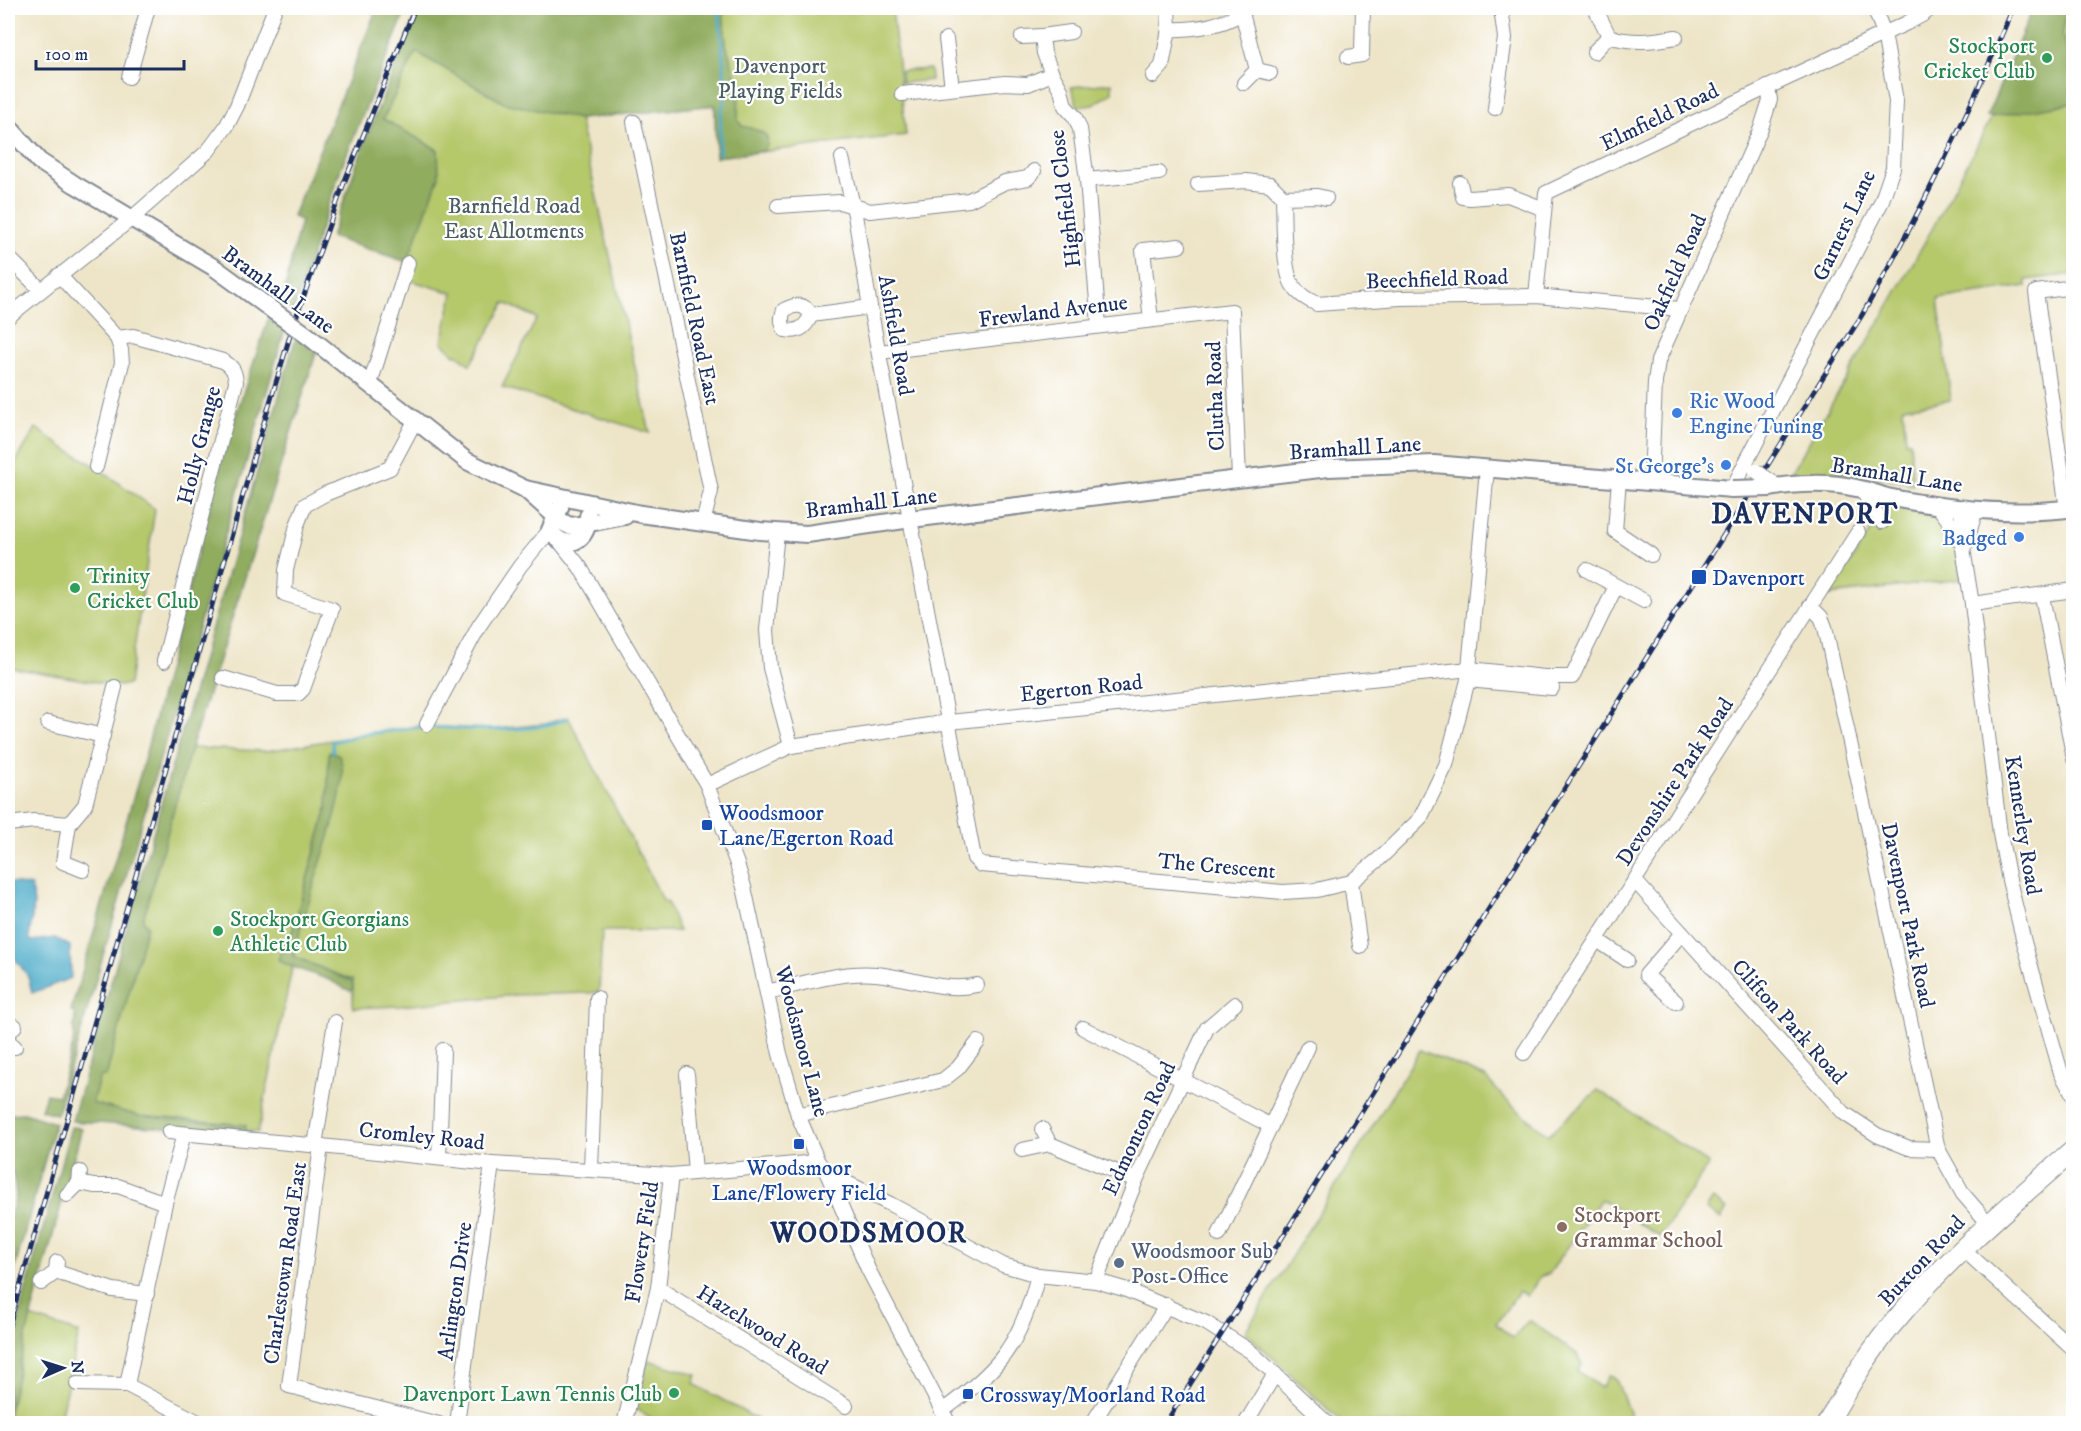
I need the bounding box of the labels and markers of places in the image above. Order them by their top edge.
place label: Stockport Cricket Club [1923,33,2035,85]
marker: Stockport Cricket Club [2040,51,2054,65]
place label: Ric Wood Engine Tuning [1689,388,1823,440]
marker: Ric Wood Engine Tuning [1670,406,1684,420]
place label: St George's [1615,453,1714,480]
marker: St George's [1719,458,1733,472]
place label: Badged [1942,525,2007,552]
marker: Badged [2012,530,2026,544]
place label: Trinity Cricket Club [87,563,199,615]
place label: Davenport [1712,565,1805,592]
marker: Davenport [1690,568,1708,586]
marker: Trinity Cricket Club [68,581,82,595]
place label: Woodsmoor Lane/Egerton Road [718,800,894,852]
marker: Woodsmoor Lane/Egerton Road [700,818,714,832]
place label: Stockport Georgians Athletic Club [230,906,409,958]
marker: Stockport Georgians Athletic Club [211,924,225,938]
marker: Woodsmoor Lane/Flowery Field [792,1137,806,1151]
place label: Woodsmoor Lane/Flowery Field [712,1155,886,1207]
place label: Stockport Grammar School [1574,1202,1723,1254]
marker: Stockport Grammar School [1555,1220,1569,1234]
place label: Woodsmoor Sub Post-Office [1130,1238,1273,1290]
marker: Woodsmoor Sub Post-Office [1112,1256,1126,1270]
place label: Davenport Lawn Tennis Club [403,1381,662,1408]
place label: Crossway/Moorland Road [980,1382,1206,1409]
marker: Davenport Lawn Tennis Club [667,1386,681,1400]
marker: Crossway/Moorland Road [961,1387,975,1401]

